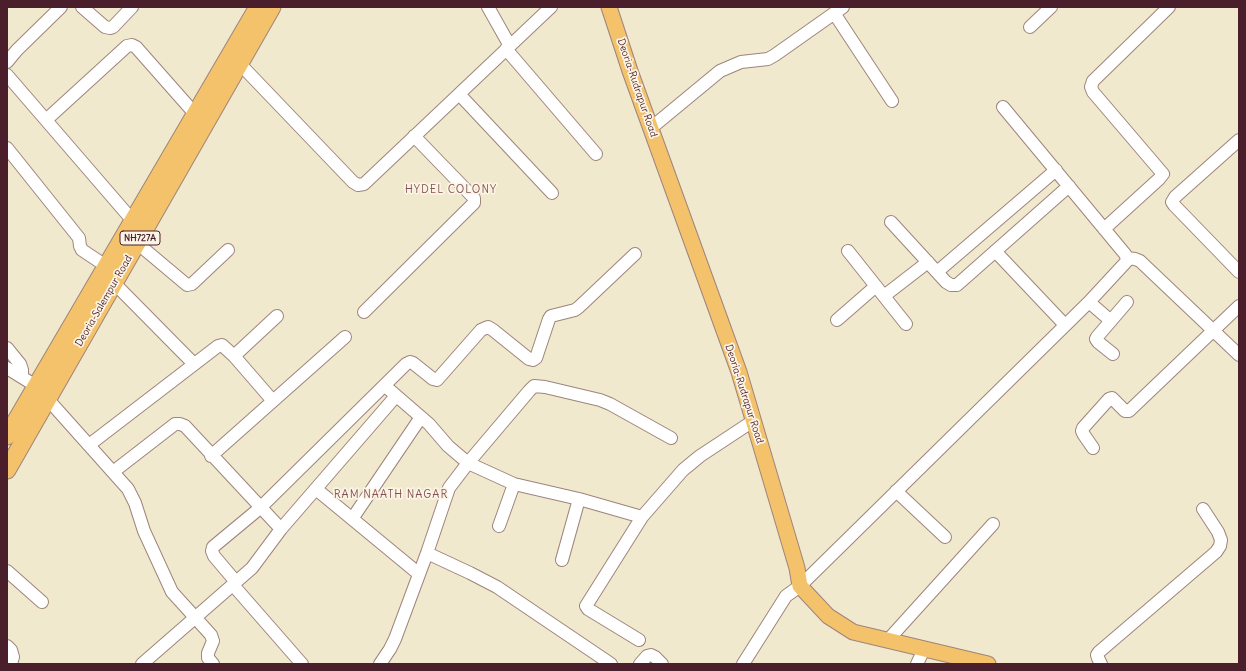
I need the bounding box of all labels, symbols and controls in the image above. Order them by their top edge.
street label: Deoria-Rudrapur Road [614,37,660,139]
district label: HYDEL COLONY [405,183,497,197]
road number: NH727A [120,231,160,245]
street label: Deoria-Salempur Road [73,253,135,349]
street label: Deoria-Rudrapur Road [722,343,766,445]
district label: RAM NAATH NAGAR [334,488,448,502]

